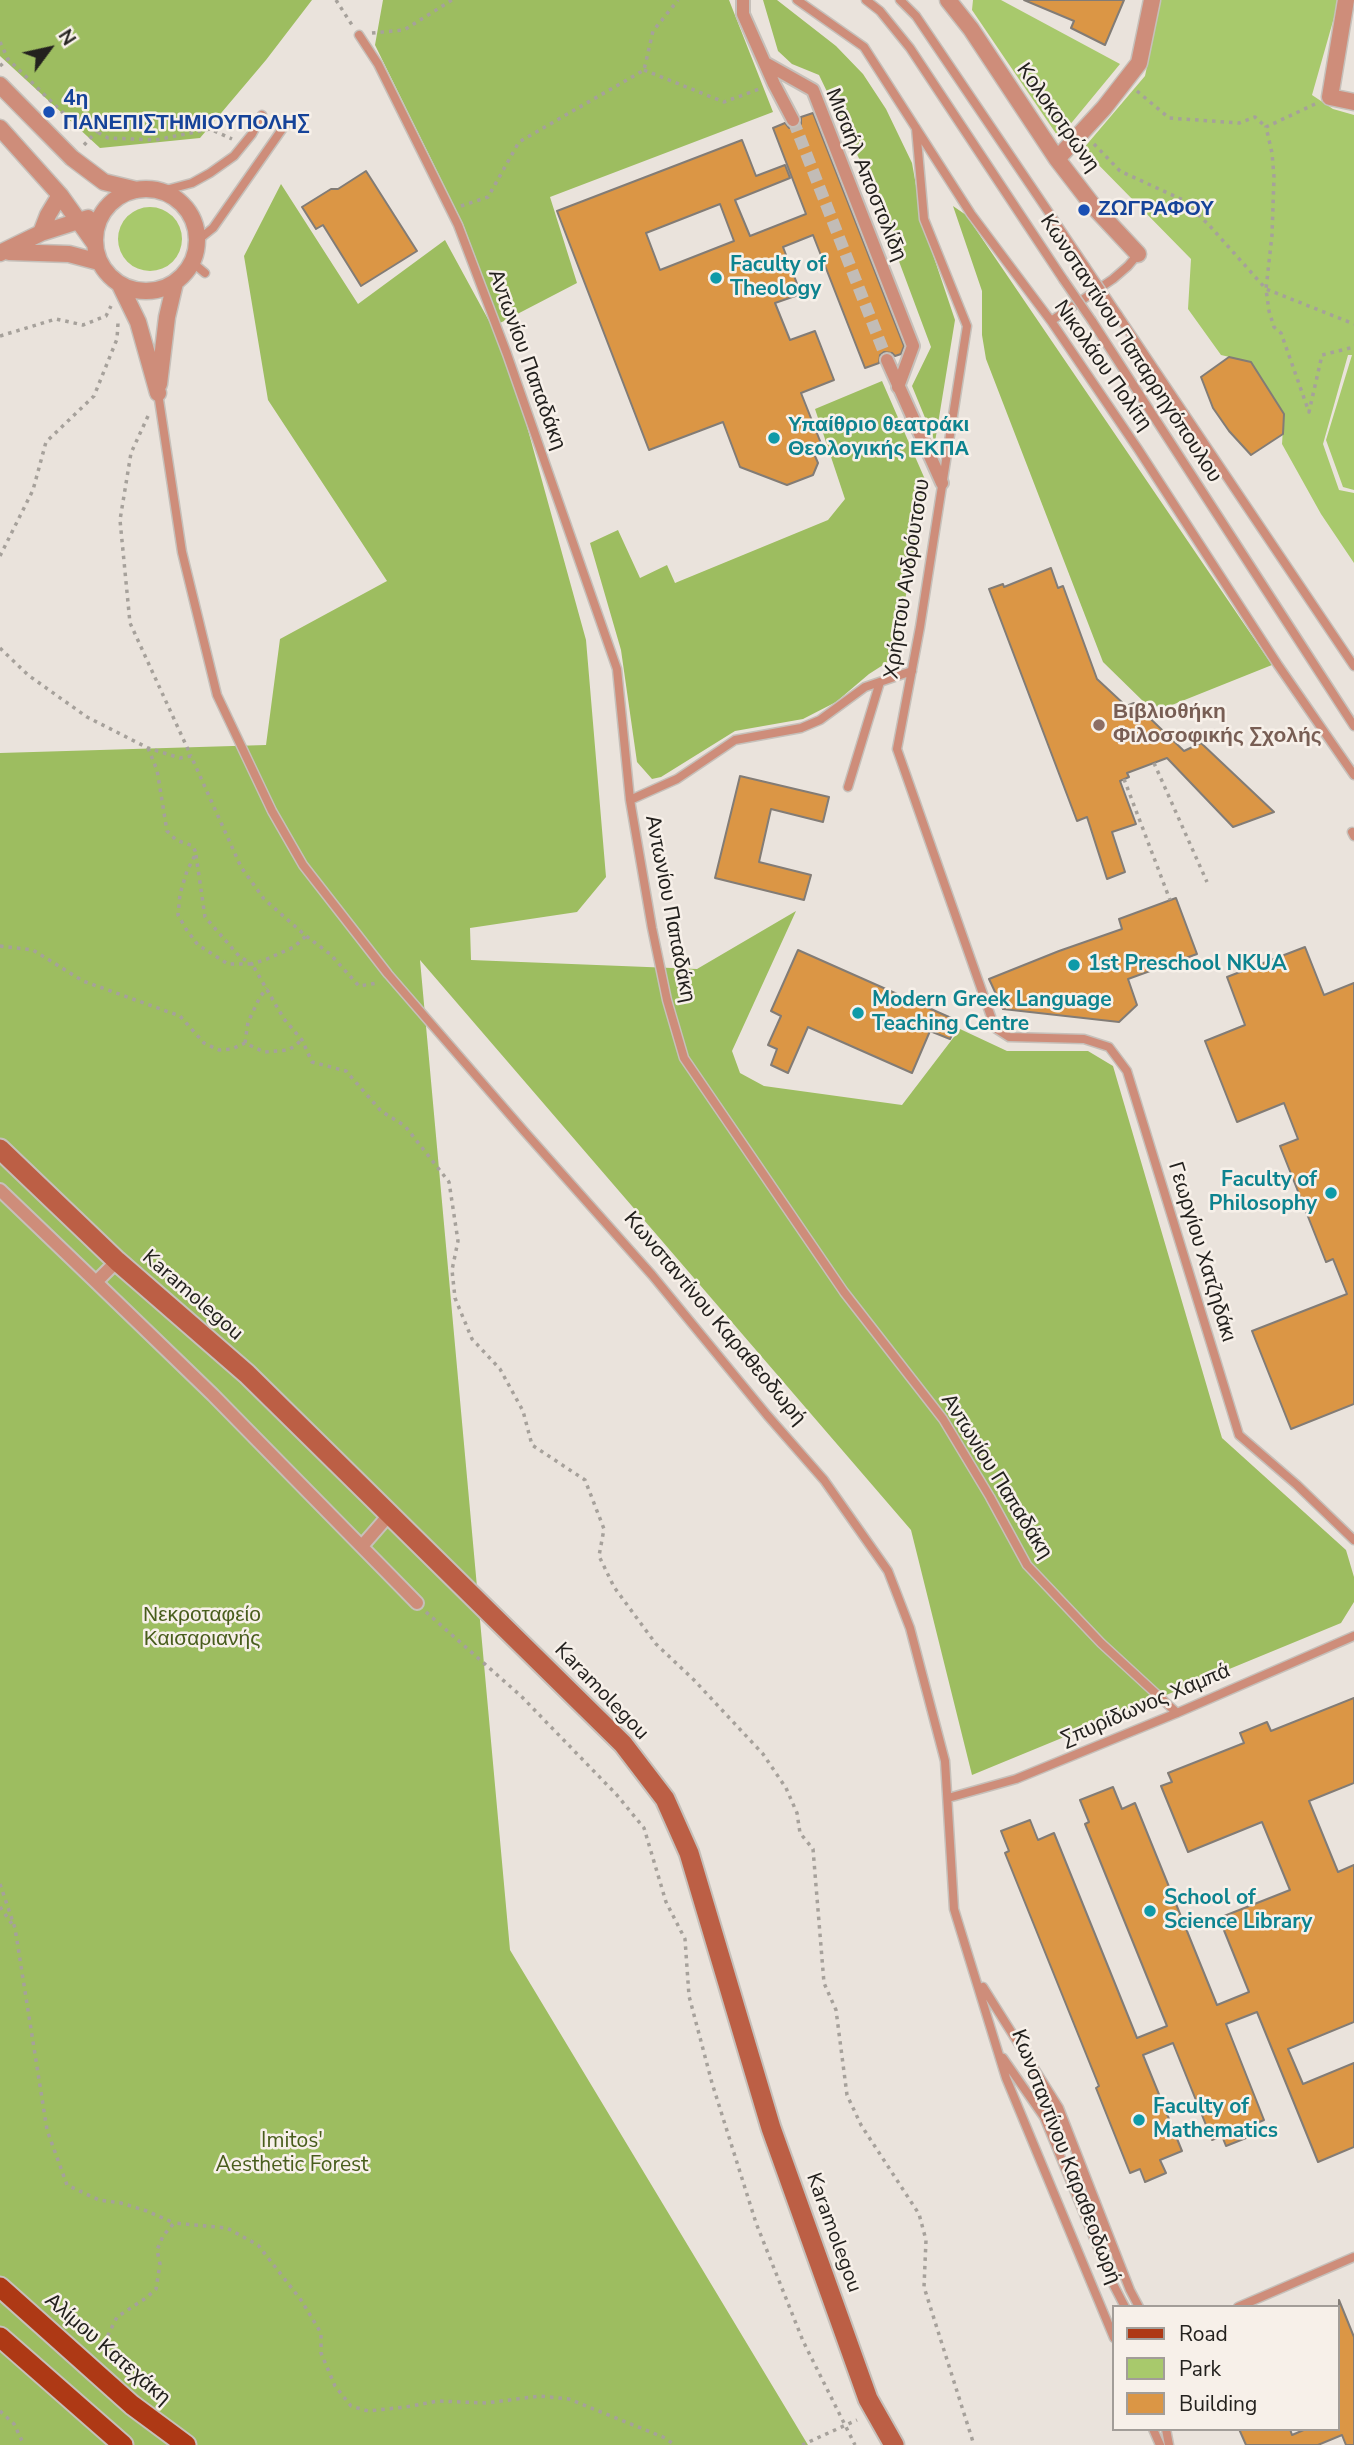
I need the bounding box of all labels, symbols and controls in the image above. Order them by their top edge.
north arrow [14,14,84,84]
text: N [52,25,81,51]
street label: Κολοκοτρώνη [1010,59,1104,177]
street label: Μισαήλ Αποστολίδη [819,85,911,265]
place label: 4η ΠΑΝΕΠΙΣΤΗΜΙΟΥΠΟΛΗΣ [63,87,310,137]
marker: 4η ΠΑΝΕΠΙΣΤΗΜΙΟΥΠΟΛΗΣ [41,104,57,120]
place label: ΖΩΓΡΑΦΟΥ [1098,197,1214,223]
marker: ΖΩΓΡΑΦΟΥ [1076,202,1092,218]
street label: Κωνσταντίνου Παπαρρηγόπουλου [1034,210,1226,488]
place label: Faculty of Theology [730,253,826,303]
street label: Αντωνίου Παπαδάκη [482,266,570,454]
marker: Faculty of Theology [708,270,724,286]
street label: Νικολάου Πολίτη [1048,296,1156,436]
place label: Υπαίθριο θεατράκι Θεολογικής ΕΚΠΑ [788,413,970,463]
marker: Υπαίθριο θεατράκι Θεολογικής ΕΚΠΑ [766,430,782,446]
street label: Χρήστου Ανδρόυτσου [880,477,936,681]
place label: Βιβλιοθήκη Φιλοσοφικής Σχολής [1113,700,1322,750]
marker: Βιβλιοθήκη Φιλοσοφικής Σχολής [1091,717,1107,733]
street label: Αντωνίου Παπαδάκη [639,813,699,1005]
place label: 1st Preschool NKUA [1088,952,1287,978]
marker: 1st Preschool NKUA [1066,957,1082,973]
place label: Modern Greek Language Teaching Centre [872,988,1112,1038]
marker: Modern Greek Language Teaching Centre [850,1005,866,1021]
street label: Γεωργίου Χατζηδάκι [1162,1159,1240,1345]
place label: Faculty of Philosophy [1209,1168,1317,1218]
marker: Faculty of Philosophy [1323,1185,1339,1201]
street label: Κωνσταντίνου Καραθεοδωρή [617,1207,811,1431]
street label: Karamolegou [136,1245,248,1347]
street label: Αντωνίου Παπαδάκη [935,1390,1057,1564]
park label: Νεκροταφείο Καισαριανής [143,1603,261,1653]
street label: Karamolegou [548,1638,654,1746]
street label: Σπυρίδωνος Χαμπά [1058,1659,1234,1753]
place label: School of Science Library [1164,1886,1312,1936]
marker: School of Science Library [1142,1903,1158,1919]
street label: Κωνσταντίνου Καραθεοδωρή [1005,2026,1125,2288]
place label: Faculty of Mathematics [1153,2095,1278,2145]
marker: Faculty of Mathematics [1131,2112,1147,2128]
park label: Imitos' Aesthetic Forest [216,2129,368,2179]
street label: Karamolegou [800,2170,866,2296]
street label: Αλίμου Κατεχάκη [39,2289,175,2411]
legend [1112,2305,1340,2431]
text: Road [1179,2320,1228,2348]
text: Park [1179,2355,1221,2383]
text: Building [1179,2390,1257,2418]

